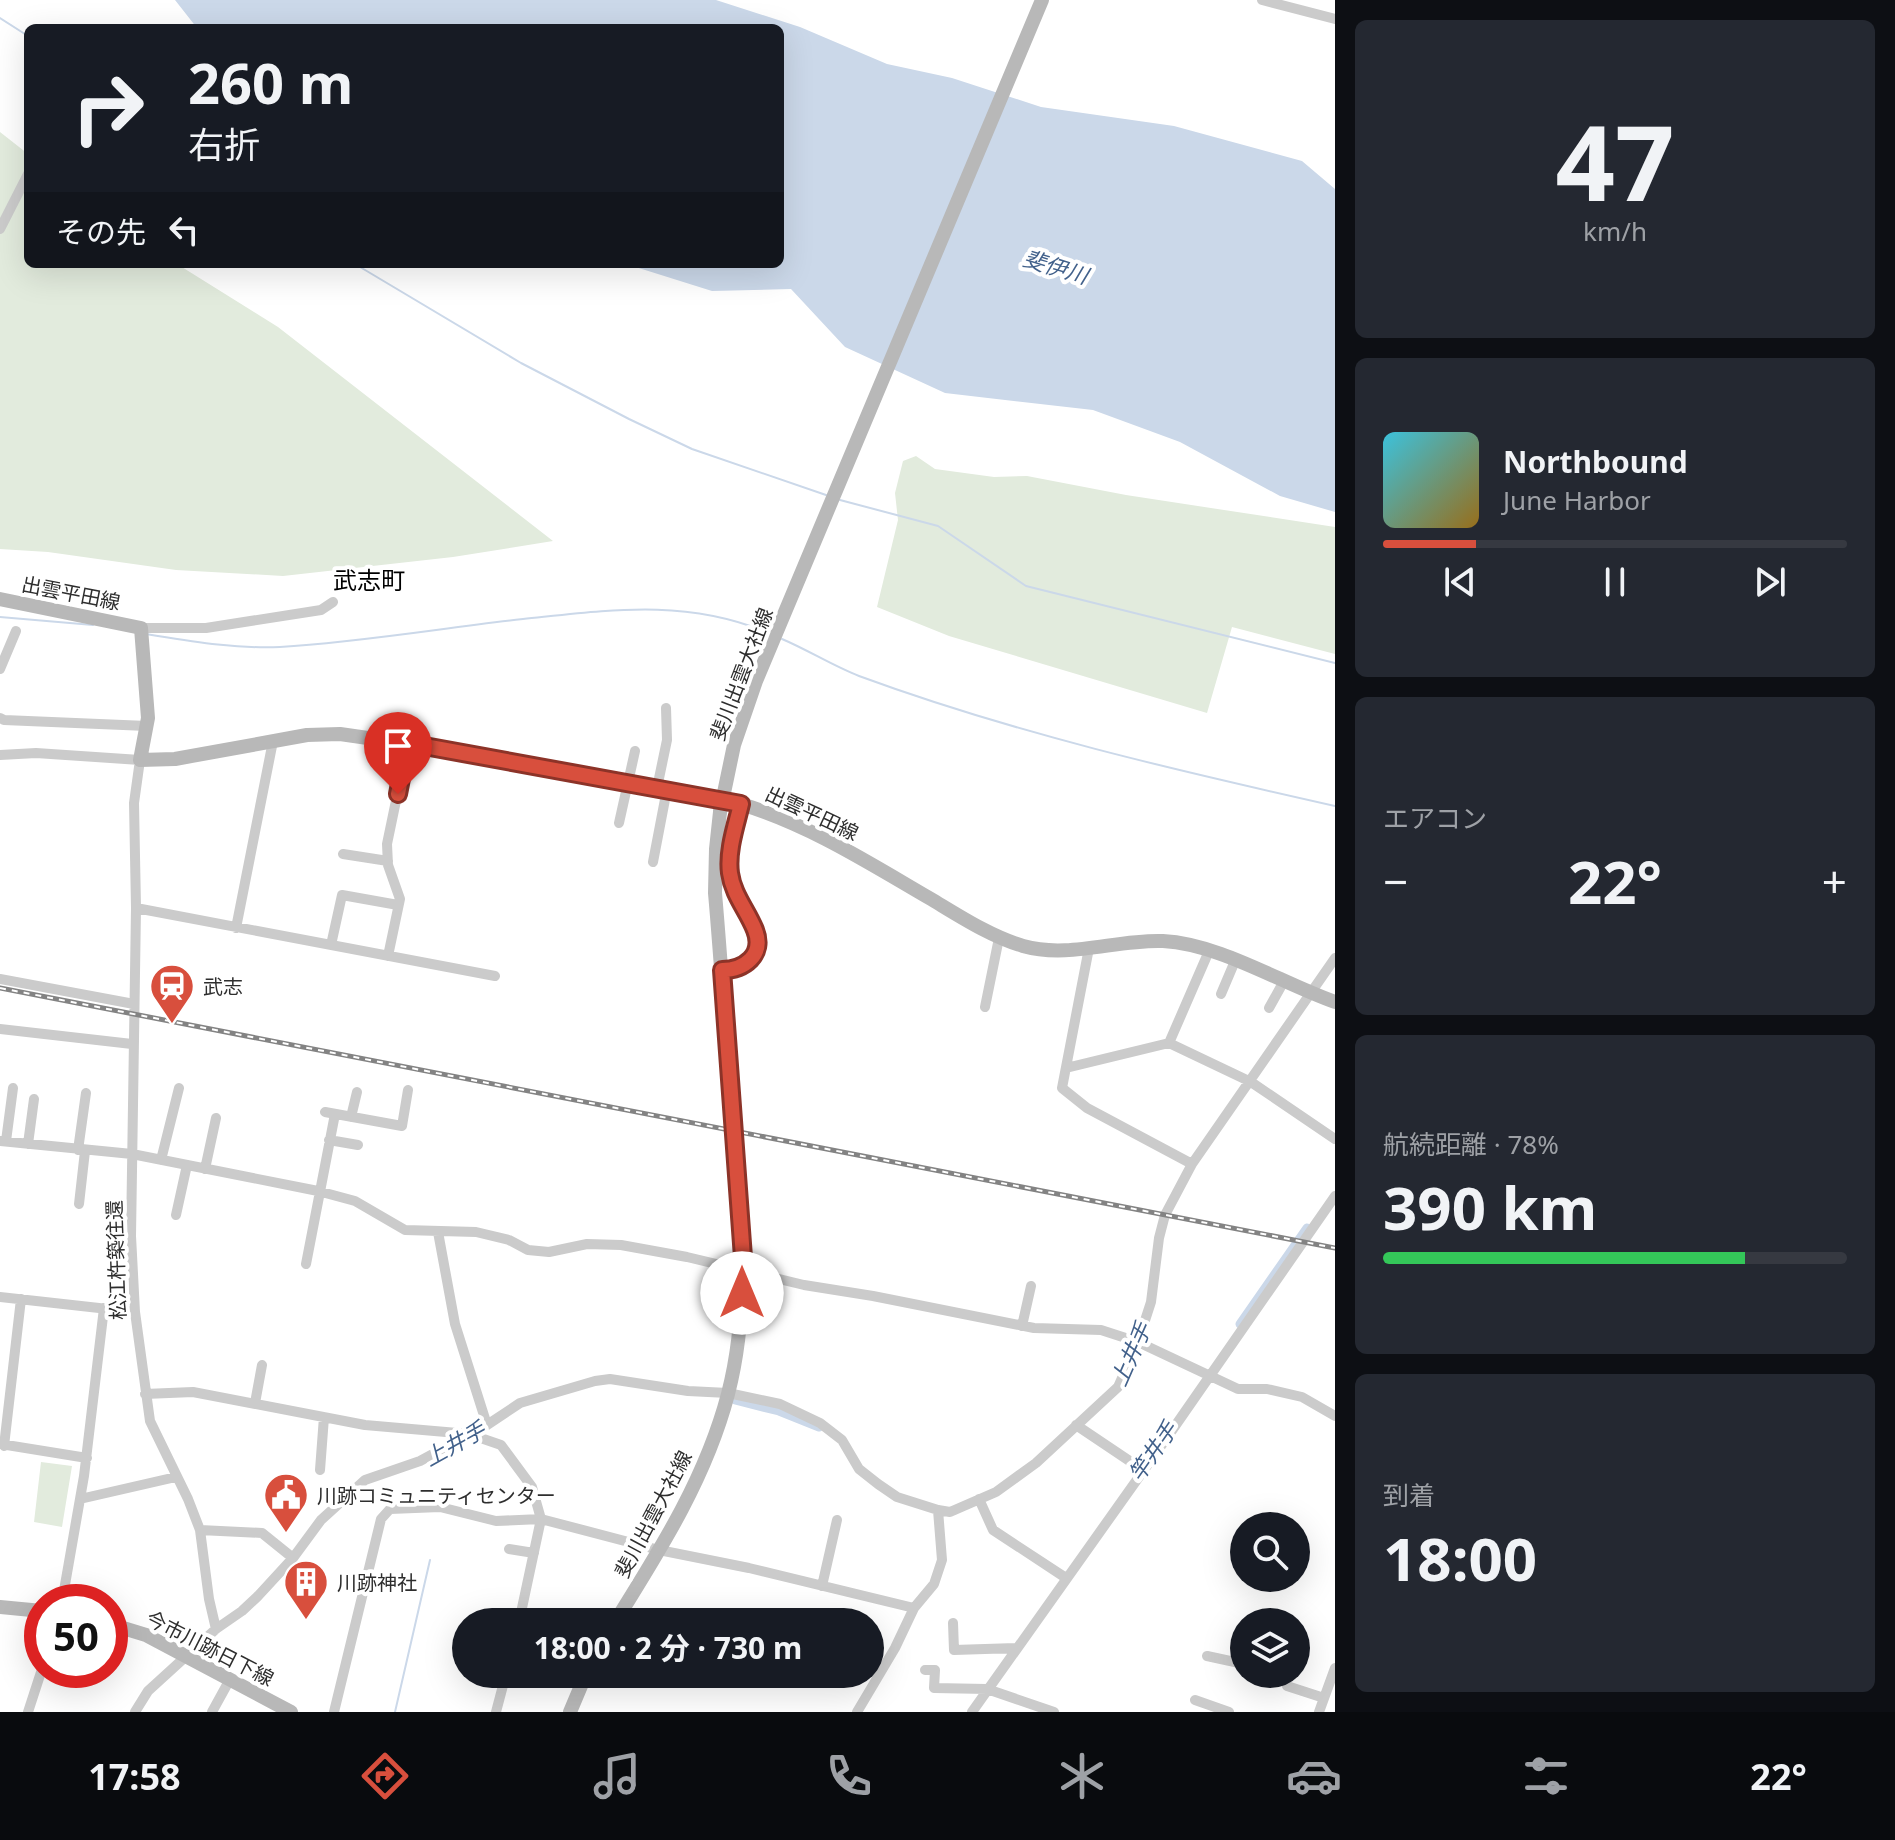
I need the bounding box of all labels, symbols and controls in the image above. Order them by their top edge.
text: 260 m [188,44,353,120]
icon: right [56,56,160,160]
text: 47 [1556,90,1674,231]
text: 右折 [188,120,260,169]
icon: left [162,208,206,252]
text: その先 [56,211,146,252]
text: km/h [1583,213,1647,249]
water label: 斐伊川 [1020,242,1094,291]
text: Northbound [1503,441,1688,482]
text: June Harbor [1503,482,1651,518]
icon: previous [1438,560,1482,604]
icon: pause [1593,560,1637,604]
icon: next [1748,560,1792,604]
district label: 武志町 [333,563,405,596]
street label: 出雲平田線 [19,570,123,616]
street label: 斐川出雲大社線 [703,604,779,744]
pin [364,712,432,794]
icon: arrive [376,724,420,768]
street label: 出雲平田線 [761,780,863,846]
text: エアコン [1383,800,1487,836]
text: 22° [1568,840,1662,922]
text: − [1383,851,1408,911]
text: + [1822,851,1847,911]
station icon: 武志 [148,962,196,1025]
place label: 武志 [203,973,243,1000]
text: 航続距離 · 78% [1383,1126,1559,1162]
text: 390 km [1383,1166,1597,1248]
street label: 松江杵築往還 [100,1200,132,1320]
position arrow [700,1251,784,1335]
water label: 上井手 [1103,1316,1158,1390]
water label: 上井手 [418,1413,492,1472]
water label: 竿井手 [1121,1414,1184,1487]
street label: 斐川出雲大社線 [608,1446,698,1582]
public building icon: 川跡コミュニティセンター [262,1471,310,1534]
text: 到着 [1383,1477,1435,1513]
place label: 川跡コミュニティセンター [317,1482,556,1509]
map controls [1230,1512,1310,1688]
button: search [1230,1512,1310,1592]
text: 18:00 [1383,1517,1537,1599]
building icon: 川跡神社 [282,1558,330,1621]
place label: 川跡神社 [337,1569,417,1596]
speed limit sign: 50 [24,1584,128,1688]
street label: 今市川跡日下線 [142,1604,278,1692]
button: layers [1230,1608,1310,1688]
text: 18:00 · 2 分 · 730 m [534,1627,802,1668]
icon: directions [357,1748,413,1804]
icon: music [589,1748,645,1804]
icon: phone [821,1748,877,1804]
icon: climate [1054,1748,1110,1804]
icon: car [1286,1748,1342,1804]
icon: filters [1518,1748,1574,1804]
text: 17:58 [88,1752,181,1801]
text: 22° [1750,1752,1807,1801]

